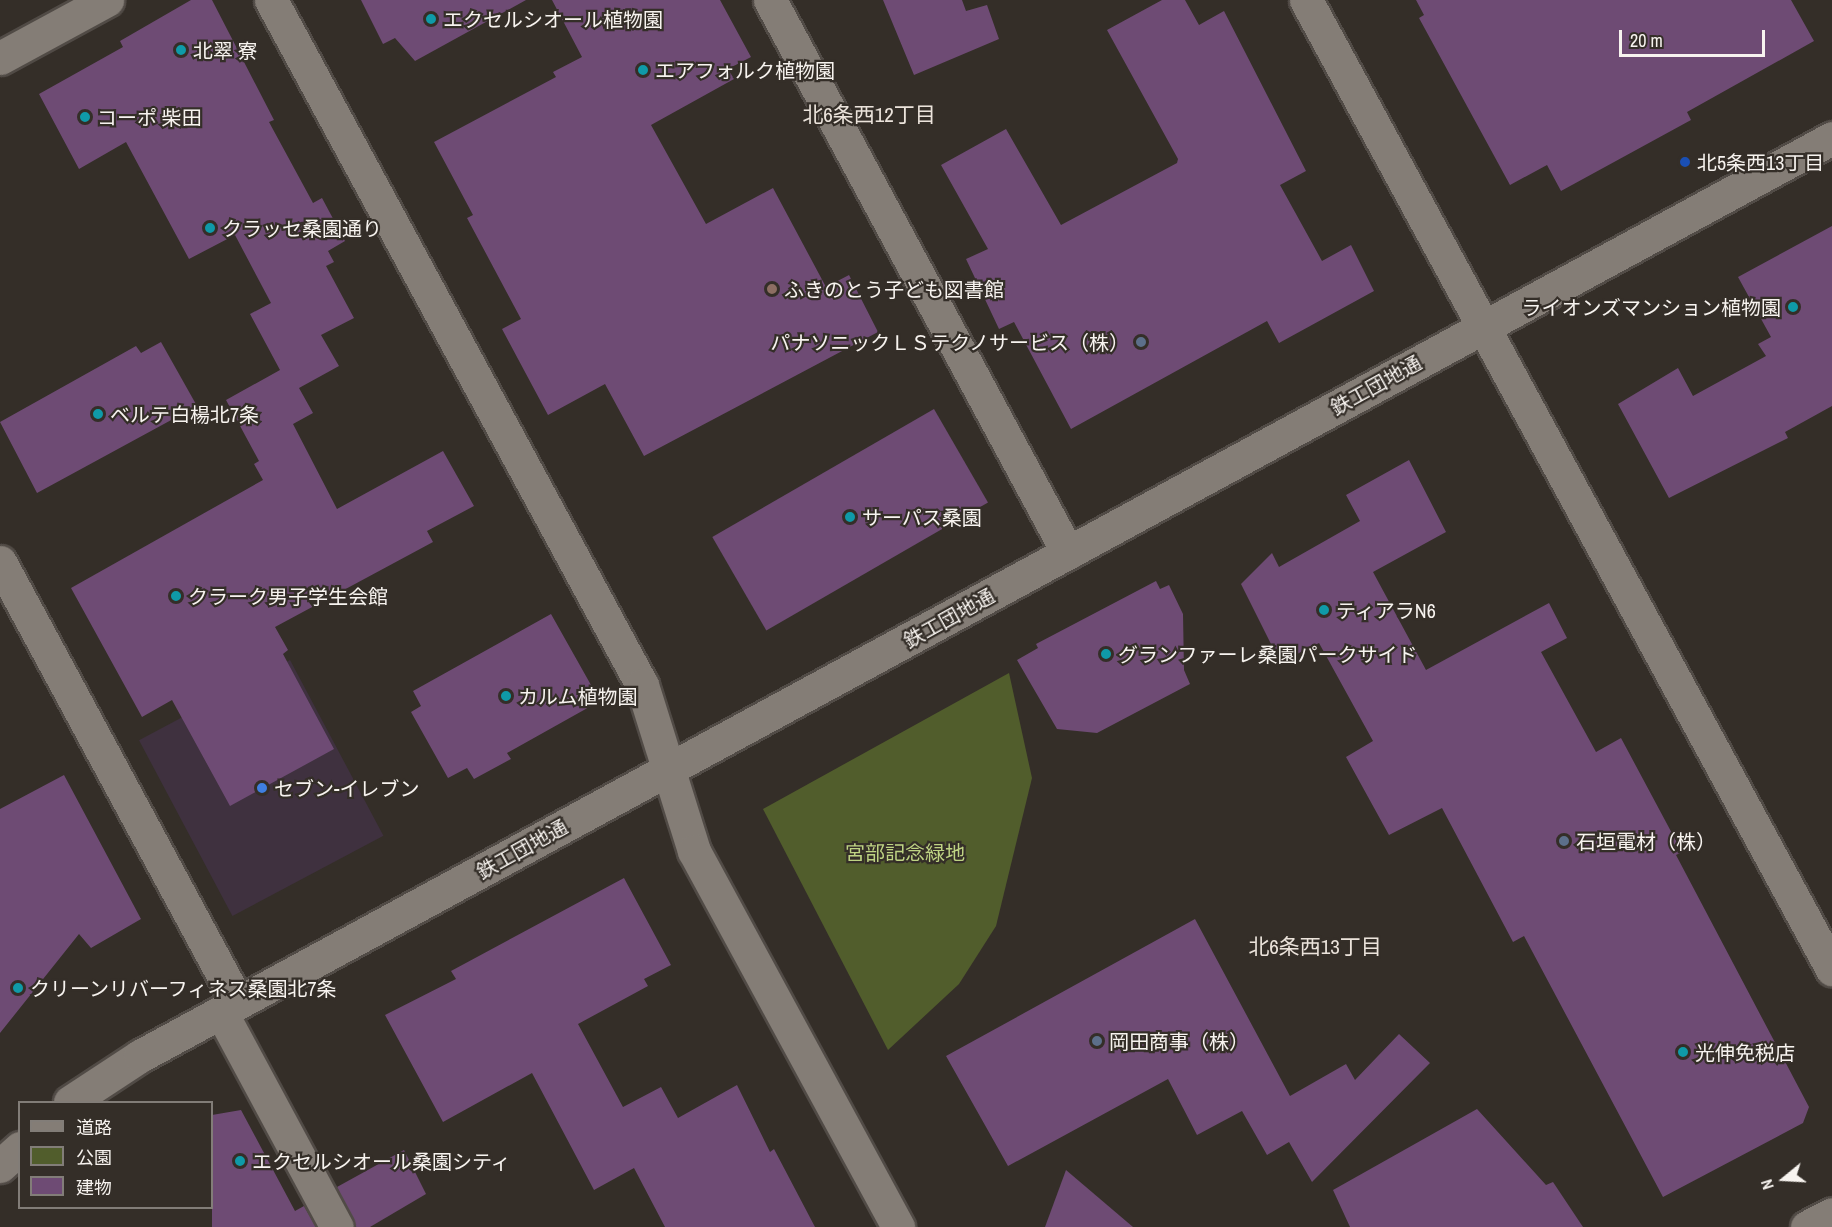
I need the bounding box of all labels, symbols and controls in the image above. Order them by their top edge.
place label: エクセルシオール植物園 [443,7,663,31]
marker: エクセルシオール植物園 [424,12,438,26]
scale bar [1622,18,1768,56]
text: 20 m [1630,28,1663,53]
place label: 北翠 寮 [193,38,258,62]
marker: 北翠 寮 [174,43,188,57]
place label: エアフォルク植物園 [655,58,835,82]
marker: エアフォルク植物園 [636,63,650,77]
district label: 北6条西12丁目 [802,102,936,128]
place label: コーポ 柴田 [97,105,202,129]
marker: コーポ 柴田 [78,110,92,124]
place label: 北5条西13丁目 [1697,150,1824,174]
marker: 北5条西13丁目 [1678,155,1692,169]
place label: クラッセ桑園通り [222,216,382,240]
marker: クラッセ桑園通り [203,221,217,235]
place label: ふきのとう子ども図書館 [784,277,1004,301]
marker: ふきのとう子ども図書館 [765,282,779,296]
place label: ライオンズマンション植物園 [1521,295,1781,319]
marker: ライオンズマンション植物園 [1786,300,1800,314]
place label: パナソニックＬＳテクノサービス（株） [769,330,1129,354]
marker: パナソニックＬＳテクノサービス（株） [1134,335,1148,349]
street label: 鉄工団地通 [1326,350,1426,420]
place label: ベルテ白楊北7条 [110,402,259,426]
marker: ベルテ白楊北7条 [91,407,105,421]
place label: サーパス桑園 [862,505,982,529]
marker: サーパス桑園 [843,510,857,524]
street label: 鉄工団地通 [899,583,999,653]
place label: クラーク男子学生会館 [188,584,388,608]
marker: クラーク男子学生会館 [169,589,183,603]
place label: ティアラN6 [1336,598,1437,622]
marker: ティアラN6 [1317,603,1331,617]
place label: グランファーレ桑園パークサイド [1118,642,1418,666]
marker: グランファーレ桑園パークサイド [1099,647,1113,661]
place label: カルム植物園 [518,684,638,708]
marker: カルム植物園 [499,689,513,703]
place label: セブン-イレブン [274,776,419,800]
marker: セブン-イレブン [255,781,269,795]
street label: 鉄工団地通 [472,814,572,884]
place label: 石垣電材（株） [1576,829,1716,853]
marker: 石垣電材（株） [1557,834,1571,848]
park label: 宮部記念緑地 [845,840,965,864]
district label: 北6条西13丁目 [1248,934,1382,960]
place label: クリーンリバーフィネス桑園北7条 [30,976,339,1000]
marker: クリーンリバーフィネス桑園北7条 [11,981,25,995]
place label: 岡田商事（株） [1109,1029,1249,1053]
marker: 岡田商事（株） [1090,1034,1104,1048]
place label: 光伸免税店 [1695,1040,1795,1064]
marker: 光伸免税店 [1676,1045,1690,1059]
legend [18,1101,213,1209]
text: 道路 [76,1115,112,1140]
text: 公園 [76,1145,112,1170]
place label: エクセルシオール桑園シティ [252,1149,512,1173]
north arrow [1754,1149,1814,1209]
marker: エクセルシオール桑園シティ [233,1154,247,1168]
text: 建物 [76,1175,112,1200]
text: N [1755,1177,1779,1192]

